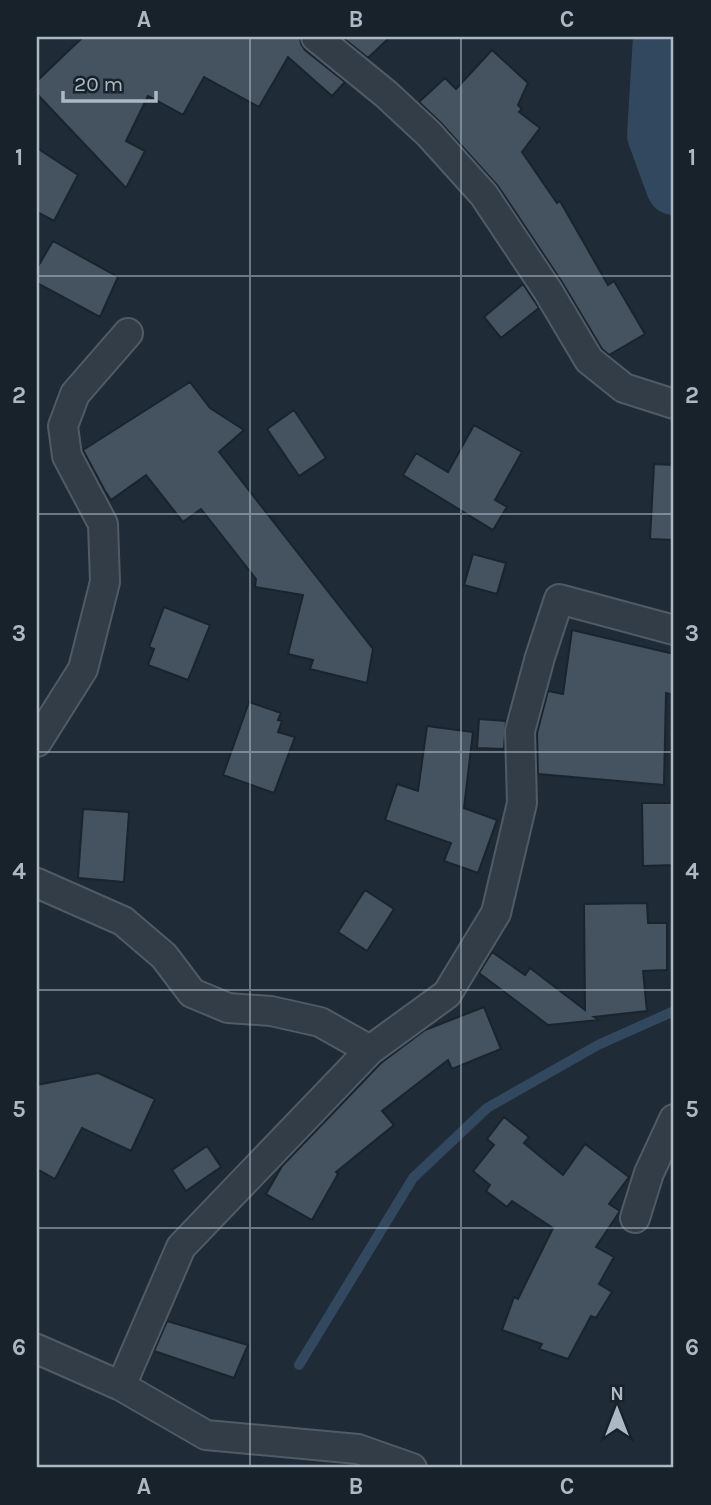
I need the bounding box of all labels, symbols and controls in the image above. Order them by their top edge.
text: A [137,6,151,33]
text: B [349,6,363,33]
text: C [560,6,574,33]
scale bar [63,60,156,104]
text: 20 m [74,72,123,96]
text: 1 [15,144,23,171]
text: 1 [688,144,696,171]
text: 2 [12,382,26,409]
text: 2 [685,382,699,409]
text: 3 [12,620,26,647]
text: 3 [685,620,699,647]
text: 4 [12,858,26,885]
text: 4 [685,858,699,885]
text: 5 [12,1096,26,1123]
text: 5 [685,1096,699,1123]
text: 6 [12,1334,26,1361]
text: 6 [685,1334,699,1361]
north arrow [582,1376,652,1446]
text: N [610,1383,624,1405]
text: A [137,1473,151,1500]
text: B [349,1473,363,1500]
text: C [560,1473,574,1500]

